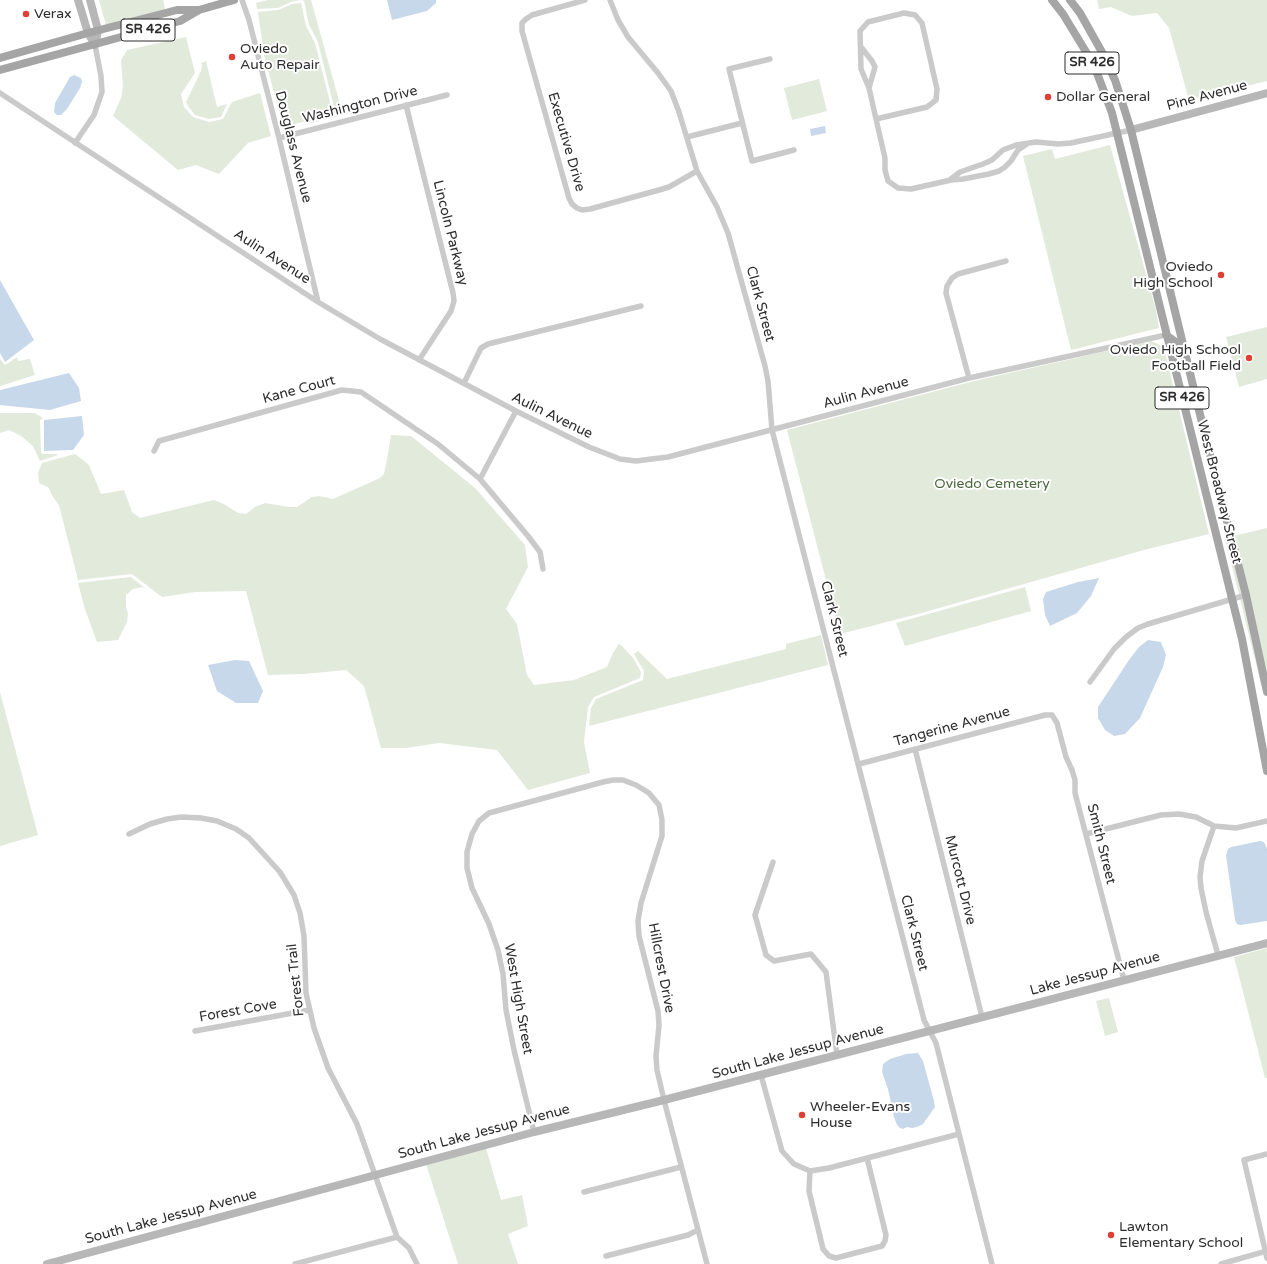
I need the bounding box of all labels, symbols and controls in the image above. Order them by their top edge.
place label: Verax [34,6,72,22]
marker: Verax [21,9,31,19]
road number: SR 426 [121,19,175,41]
place label: Oviedo Auto Repair [240,41,320,74]
marker: Oviedo Auto Repair [227,52,237,62]
road number: SR 426 [1065,52,1119,74]
street label: Pine Avenue [1165,77,1249,115]
street label: Washington Drive [301,83,419,127]
street label: Douglass Avenue [271,89,315,205]
place label: Dollar General [1056,89,1150,105]
street label: Executive Drive [544,90,588,194]
marker: Dollar General [1043,92,1053,102]
street label: Lincoln Parkway [429,179,471,287]
street label: Aulin Avenue [231,226,313,288]
place label: Oviedo High School [1133,259,1213,292]
street label: Clark Street [742,264,778,344]
marker: Oviedo High School [1216,270,1226,280]
place label: Oviedo High School Football Field [1110,342,1241,374]
marker: Oviedo High School Football Field [1244,353,1254,363]
street label: Kane Court [261,372,337,408]
street label: Aulin Avenue [821,373,911,413]
road number: SR 426 [1155,387,1209,409]
street label: Aulin Avenue [509,389,595,443]
street label: West Broadway Street [1193,419,1245,565]
park label: Oviedo Cemetery [934,476,1050,492]
street label: Clark Street [816,579,852,659]
street label: Tangerine Avenue [892,703,1012,751]
street label: Smith Street [1083,802,1119,886]
street label: Murcott Drive [941,833,979,927]
street label: Clark Street [896,893,932,973]
street label: Hillcrest Drive [644,921,678,1015]
street label: West High Street [500,942,536,1056]
street label: Forest Trail [284,943,308,1017]
street label: Lake Jessup Avenue [1028,949,1162,999]
street label: Forest Cove [198,996,278,1026]
street label: South Lake Jessup Avenue [710,1021,886,1083]
place label: Wheeler-Evans House [810,1099,910,1132]
street label: South Lake Jessup Avenue [396,1101,572,1163]
marker: Wheeler-Evans House [797,1110,807,1120]
street label: South Lake Jessup Avenue [83,1186,259,1248]
place label: Lawton Elementary School [1119,1219,1243,1252]
marker: Lawton Elementary School [1106,1230,1116,1240]

